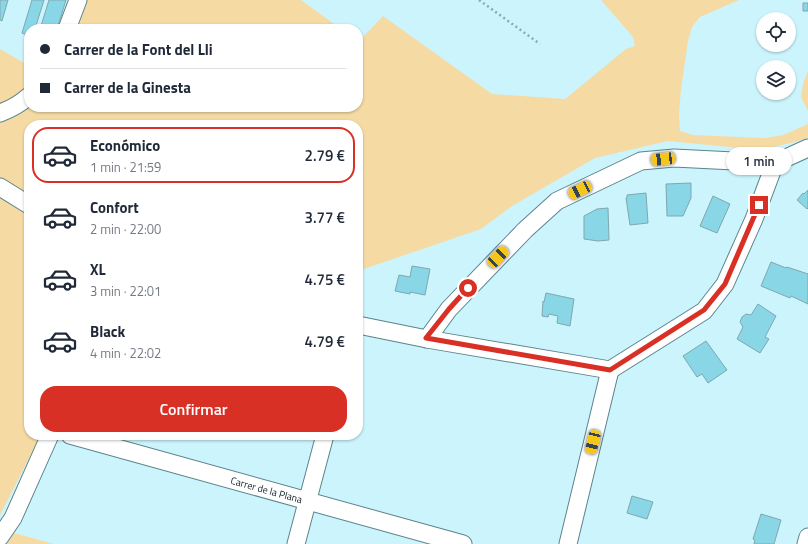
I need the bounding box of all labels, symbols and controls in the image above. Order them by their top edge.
map controls [756,12,796,100]
button: locate [756,12,796,52]
text: Carrer de la Font del Lli [64,38,213,61]
button: layers [756,60,796,100]
text: Carrer de la Ginesta [64,76,191,99]
text: Económico [90,134,160,157]
icon: car [42,137,78,173]
text: 2.79 € [305,144,345,167]
callout: 1 min [726,147,792,175]
text: 1 min [743,151,775,171]
car [650,152,676,166]
text: 1 min · 21:59 [90,157,161,177]
car [567,179,593,201]
text: Confort [90,196,139,219]
route end [750,196,768,214]
icon: car [42,199,78,235]
text: 3.77 € [305,206,345,229]
text: 2 min · 22:00 [90,219,161,239]
car [485,244,511,270]
text: XL [90,258,106,281]
icon: car [42,261,78,297]
text: 4.75 € [305,268,345,291]
route start [459,279,477,297]
text: 3 min · 22:01 [90,281,161,301]
text: Black [90,320,125,343]
icon: car [42,323,78,359]
text: 4.79 € [305,330,345,353]
text: 4 min · 22:02 [90,343,161,363]
button: Confirmar [40,386,347,432]
car [584,429,602,455]
street label: Carrer de la Plana [229,472,304,507]

